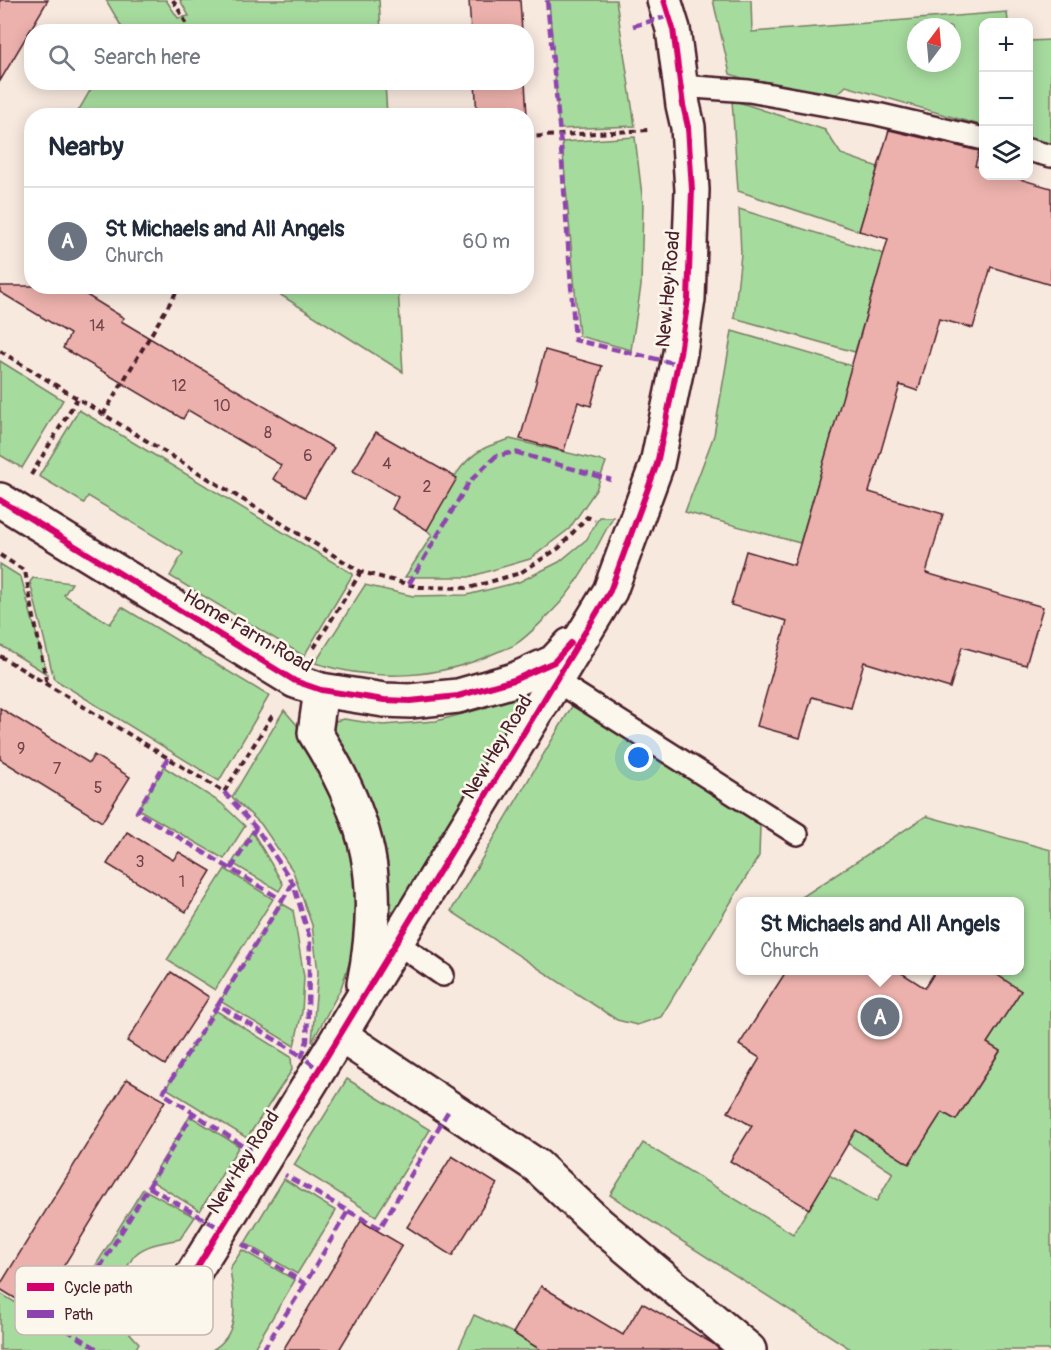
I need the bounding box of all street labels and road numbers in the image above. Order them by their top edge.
street label: New Hey Road [650,230,686,348]
street label: Home Farm Road [179,584,317,678]
street label: New Hey Road [456,690,538,804]
street label: New Hey Road [201,1106,285,1218]

